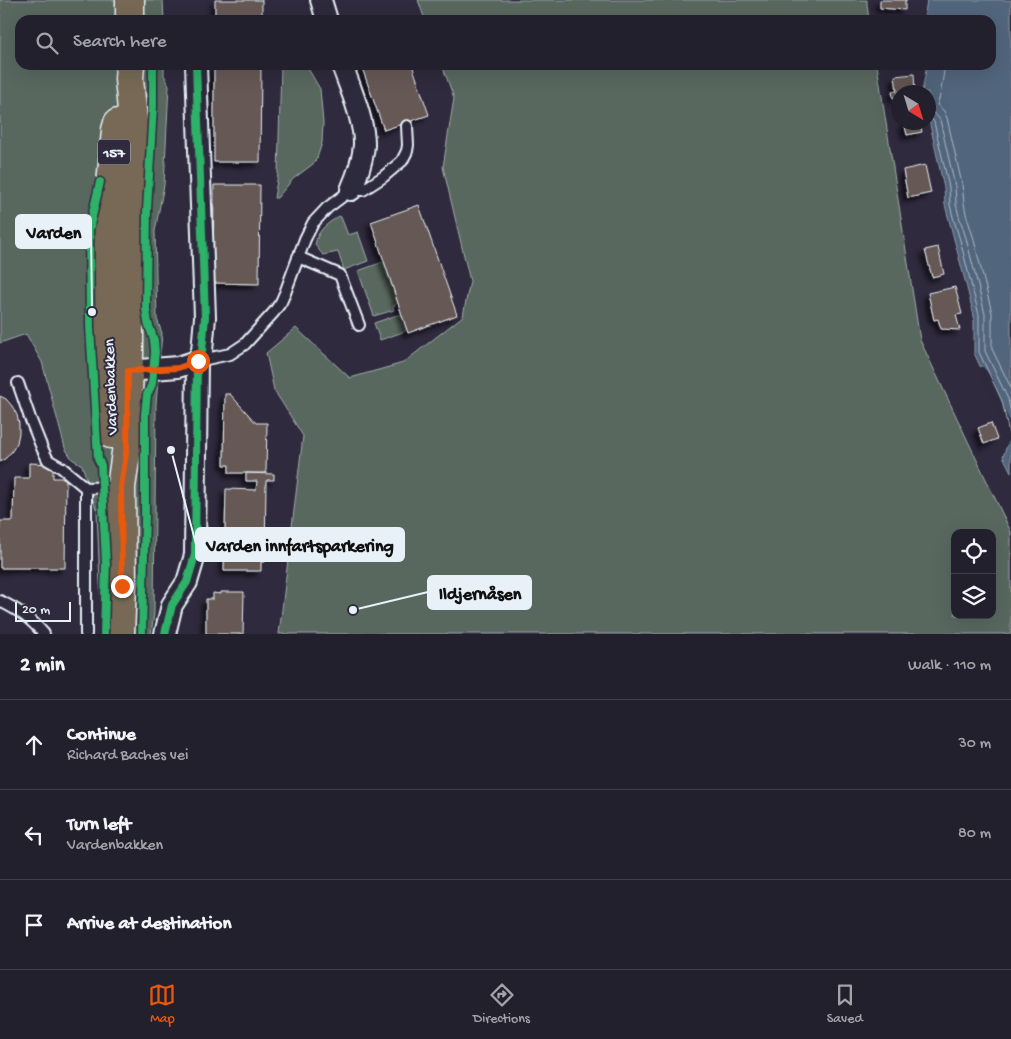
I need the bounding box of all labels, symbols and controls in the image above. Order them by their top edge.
search box [15,15,996,70]
icon: search [33,29,61,57]
text: Search here [73,31,167,54]
north arrow [891,85,936,130]
road number: 157 [98,140,130,164]
callout: Varden [16,215,91,248]
text: Varden [26,224,82,245]
street label: Vardenbakken [101,338,124,436]
route start [187,350,210,373]
callout: Varden innfartsparkering [196,528,404,561]
map controls [951,529,996,619]
button: locate [951,529,996,574]
text: Varden innfartsparkering [205,537,394,558]
button: layers [951,574,996,619]
route end [111,575,134,598]
callout: Ildjernåsen [428,576,531,609]
text: Ildjernåsen [439,585,522,606]
scale bar [15,599,71,622]
text: 20 m [22,602,50,619]
text: 2 min [20,654,65,679]
text: Walk · 110 m [908,657,991,676]
text: Continue [67,724,136,747]
icon: ahead [20,731,48,759]
text: 30 m [958,735,991,754]
text: Richard Baches vei [67,747,188,766]
text: Turn left [67,814,131,837]
icon: left [20,821,48,849]
text: 80 m [958,825,991,844]
text: Vardenbakken [67,837,163,856]
icon: arrive [20,911,48,939]
text: Arrive at destination [67,913,231,936]
tab: Map [148,981,176,1028]
tab: Directions [473,981,530,1028]
tab: Saved [827,981,863,1028]

